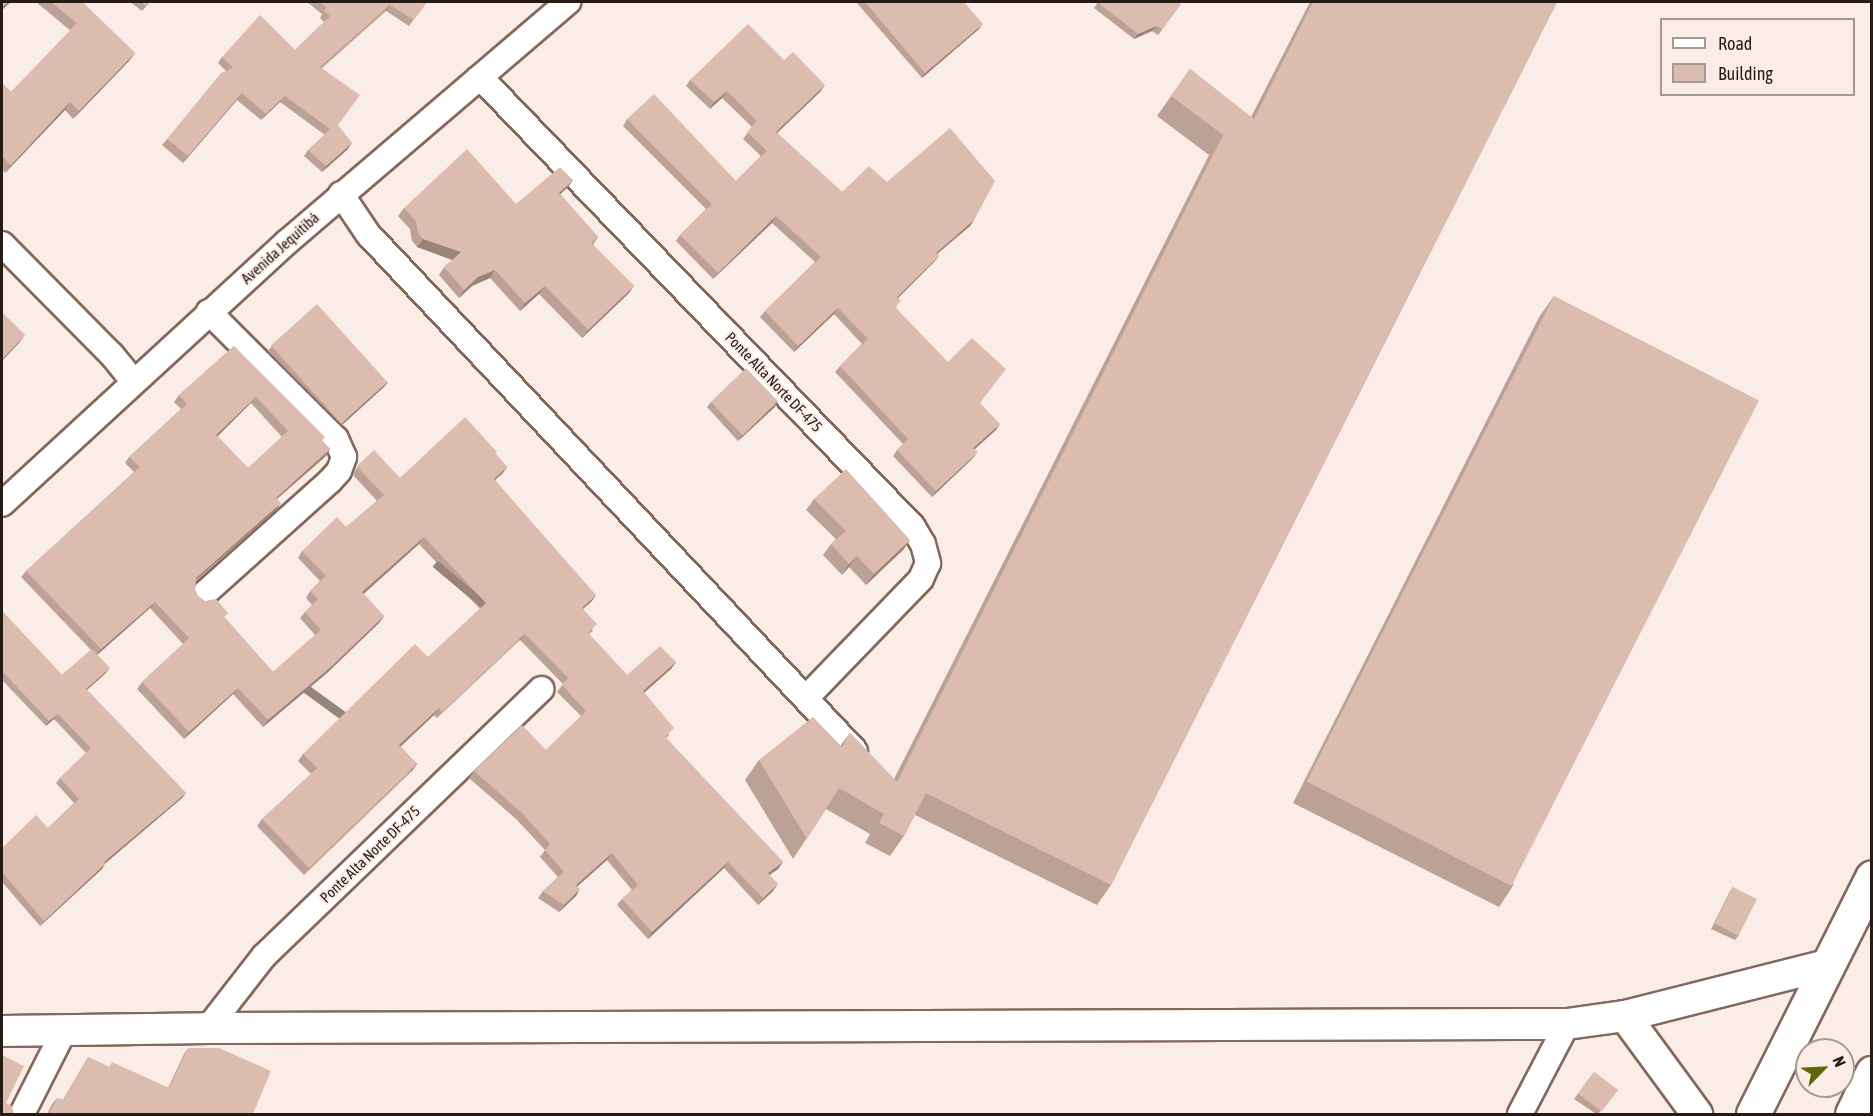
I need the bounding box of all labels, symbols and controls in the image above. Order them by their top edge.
legend [1660,18,1855,96]
text: Road [1718,33,1752,54]
text: Building [1718,63,1773,84]
street label: Avenida Jequitibá [237,208,323,288]
street label: Ponte Alta Norte DF-475 [722,328,826,436]
street label: Ponte Alta Norte DF-475 [316,802,424,906]
north arrow [1795,1038,1855,1098]
text: N [1829,1054,1850,1069]

